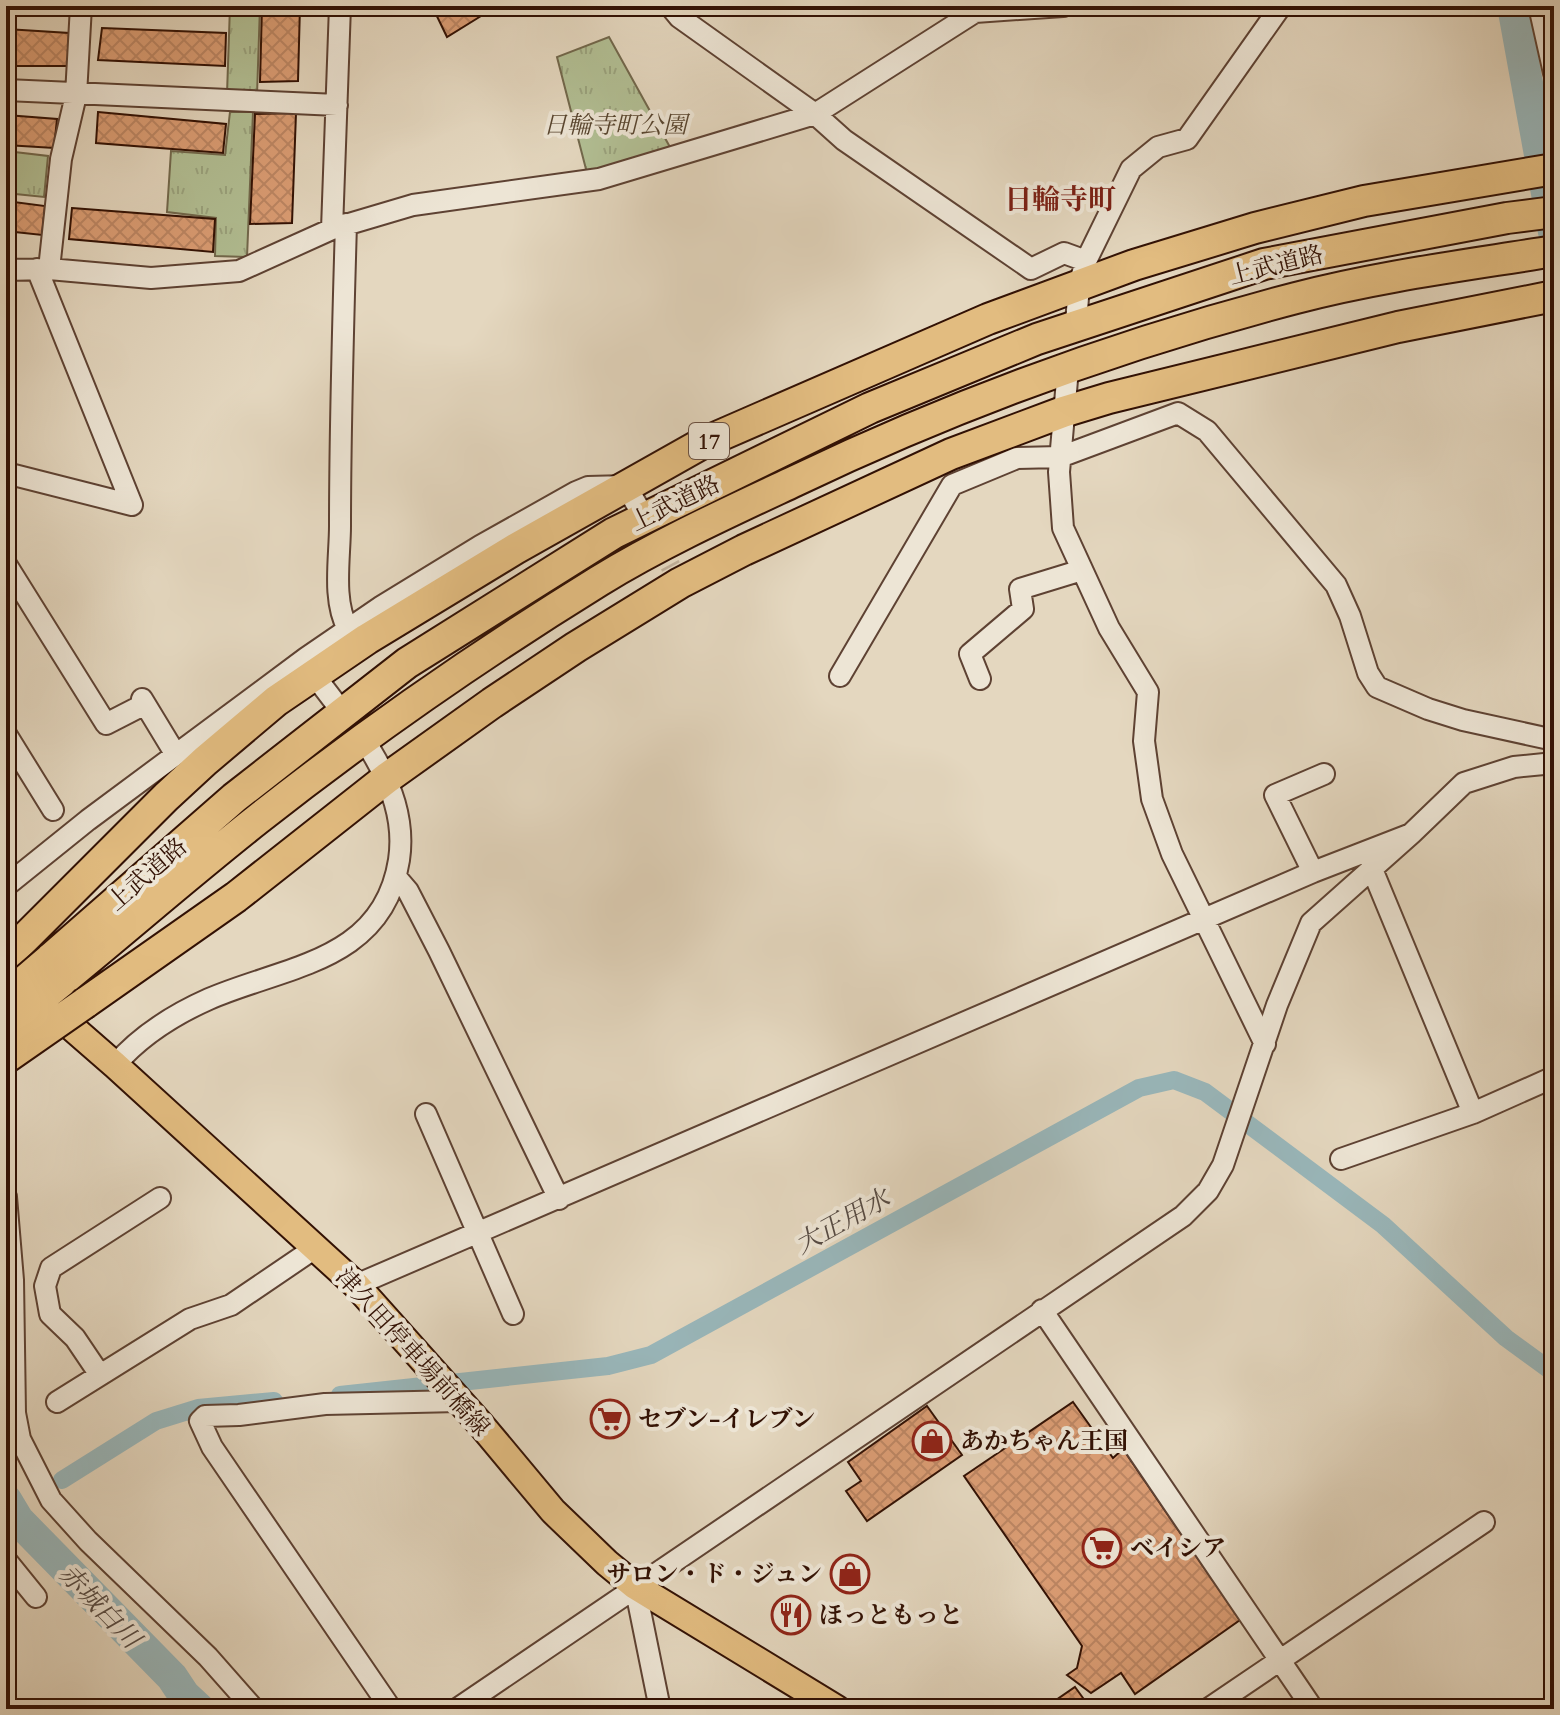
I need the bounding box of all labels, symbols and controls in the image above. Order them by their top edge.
park label: 日輪寺町公園 [543,109,691,142]
district label: 日輪寺町 [1004,181,1116,219]
street label: 上武道路 [1226,238,1327,293]
road number: 17 [689,423,729,459]
street label: 上武道路 [625,468,726,539]
street label: 上武道路 [100,830,194,918]
water label: 大正用水 [788,1179,899,1262]
street label: 津久田停車場前橋線 [328,1261,497,1444]
supermarket icon: セブン-イレブン [589,1398,631,1440]
place label: セブン-イレブン [638,1403,815,1436]
shop icon: あかちゃん王国 [911,1420,953,1462]
place label: あかちゃん王国 [960,1425,1128,1458]
supermarket icon: ベイシア [1081,1527,1123,1569]
place label: ベイシア [1130,1532,1226,1565]
shop icon: サロン・ド・ジュン [829,1553,871,1595]
water label: 赤城白川 [51,1557,150,1658]
place label: サロン・ド・ジュン [606,1558,822,1591]
restaurant icon: ほっともっと [770,1594,812,1636]
place label: ほっともっと [819,1599,963,1632]

